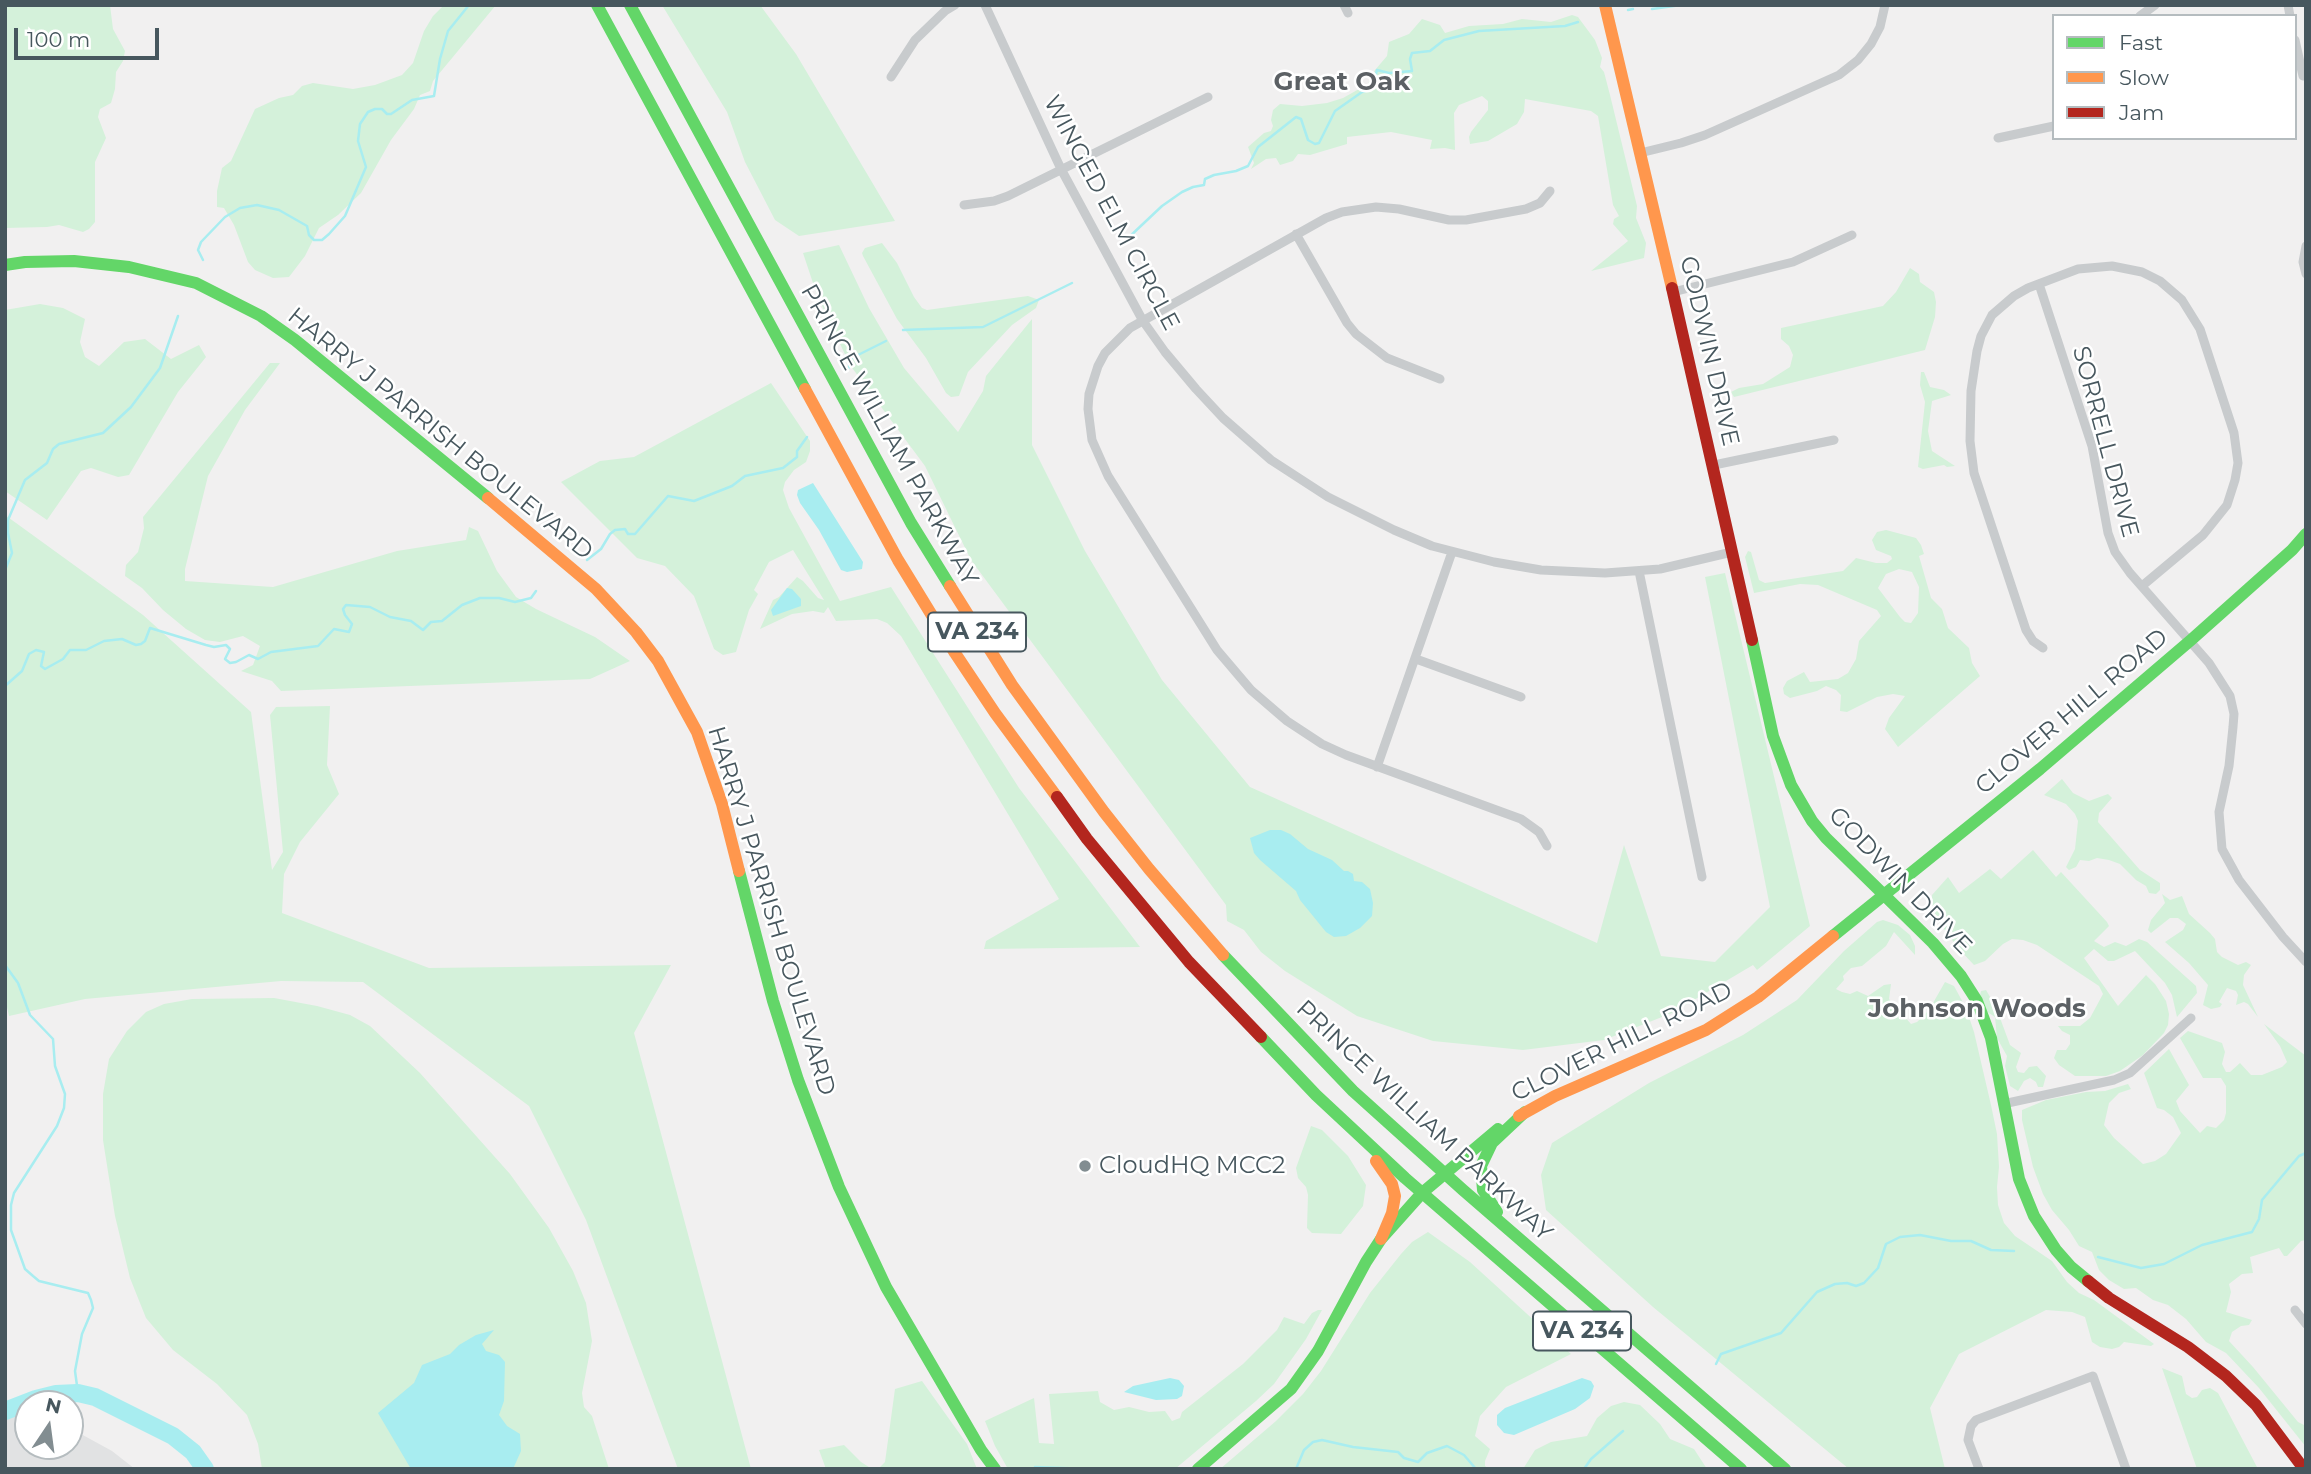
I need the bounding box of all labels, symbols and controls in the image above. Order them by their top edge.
scale bar [18,14,163,58]
legend [2052,14,2297,140]
text: 100 m [27,27,90,52]
text: Fast [2119,30,2163,55]
text: Slow [2119,65,2169,90]
district label: Great Oak [1274,66,1410,98]
street label: WINGED ELM CIRCLE [1037,91,1185,335]
text: Jam [2119,100,2164,125]
street label: GODWIN DRIVE [1673,253,1745,449]
street label: PRINCE WILLIAM PARKWAY [794,279,984,591]
street label: HARRY J PARRISH BOULEVARD [282,302,598,566]
street label: SORRELL DRIVE [2066,343,2144,541]
road number: VA 234 [928,612,1026,652]
street label: CLOVER HILL ROAD [1970,623,2174,801]
street label: HARRY J PARRISH BOULEVARD [701,723,841,1099]
street label: GODWIN DRIVE [1822,801,1978,961]
street label: CLOVER HILL ROAD [1507,976,1737,1108]
district label: Johnson Woods [1868,993,2086,1025]
street label: PRINCE WILLIAM PARKWAY [1290,995,1558,1247]
place label: CloudHQ MCC2 [1099,1152,1285,1180]
marker: CloudHQ MCC2 [1077,1158,1093,1174]
road number: VA 234 [1533,1312,1631,1350]
north arrow [14,1390,84,1460]
text: N [43,1393,63,1419]

